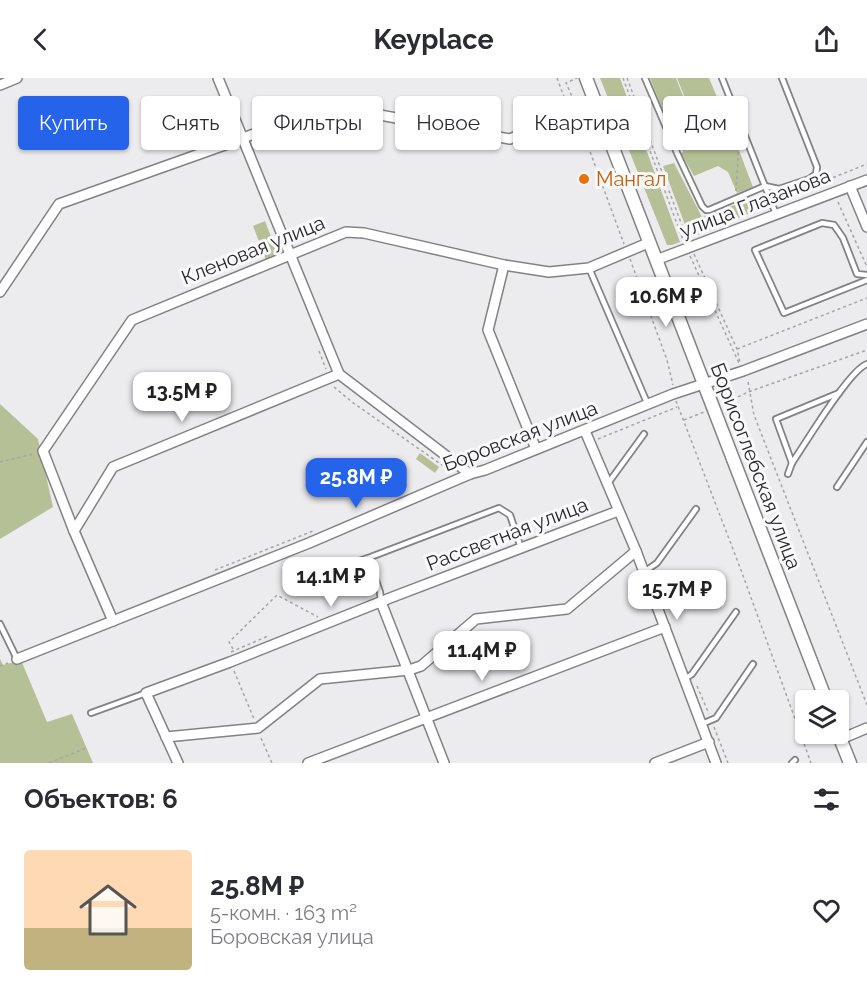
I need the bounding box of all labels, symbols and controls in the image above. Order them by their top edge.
icon: back [24,23,57,56]
icon: share [810,23,843,56]
text: Keyplace [373,24,494,55]
chip: Купить [18,96,129,150]
chip: Снять [141,96,240,150]
chip: Фильтры [252,96,383,150]
chip: Новое [395,96,501,150]
chip: Квартира [513,96,651,150]
chip: Дом [663,96,748,150]
street label: улица Глазанова [676,163,834,243]
place label: Мангал [596,167,666,191]
marker: Мангал [577,172,591,186]
street label: Кленовая улица [178,210,328,290]
pin: 10.6M ₽ [611,277,721,328]
text: 10.6M ₽ [630,284,702,308]
street label: Борисоглебская улица [706,359,806,573]
pin: 13.5M ₽ [127,372,237,423]
text: 13.5M ₽ [147,379,217,403]
street label: Боровская улица [439,395,601,477]
pin: 25.8M ₽ [301,458,411,509]
text: 25.8M ₽ [320,465,392,489]
street label: Рассветная улица [423,492,591,576]
pin: 14.1M ₽ [276,557,386,608]
text: 14.1M ₽ [296,564,366,588]
pin: 15.7M ₽ [622,570,732,621]
text: 15.7M ₽ [642,577,712,601]
pin: 11.4M ₽ [427,631,537,682]
text: 11.4M ₽ [447,638,517,662]
map controls [795,690,849,744]
button: layers [795,690,849,744]
icon: filters [810,783,843,816]
text: Объектов: 6 [24,784,178,814]
text: 25.8M ₽ [210,871,304,901]
icon: home [72,874,144,946]
icon: heart [810,894,843,927]
text: 5-комн. · 163 m² [210,901,357,925]
text: Боровская улица [210,925,374,949]

